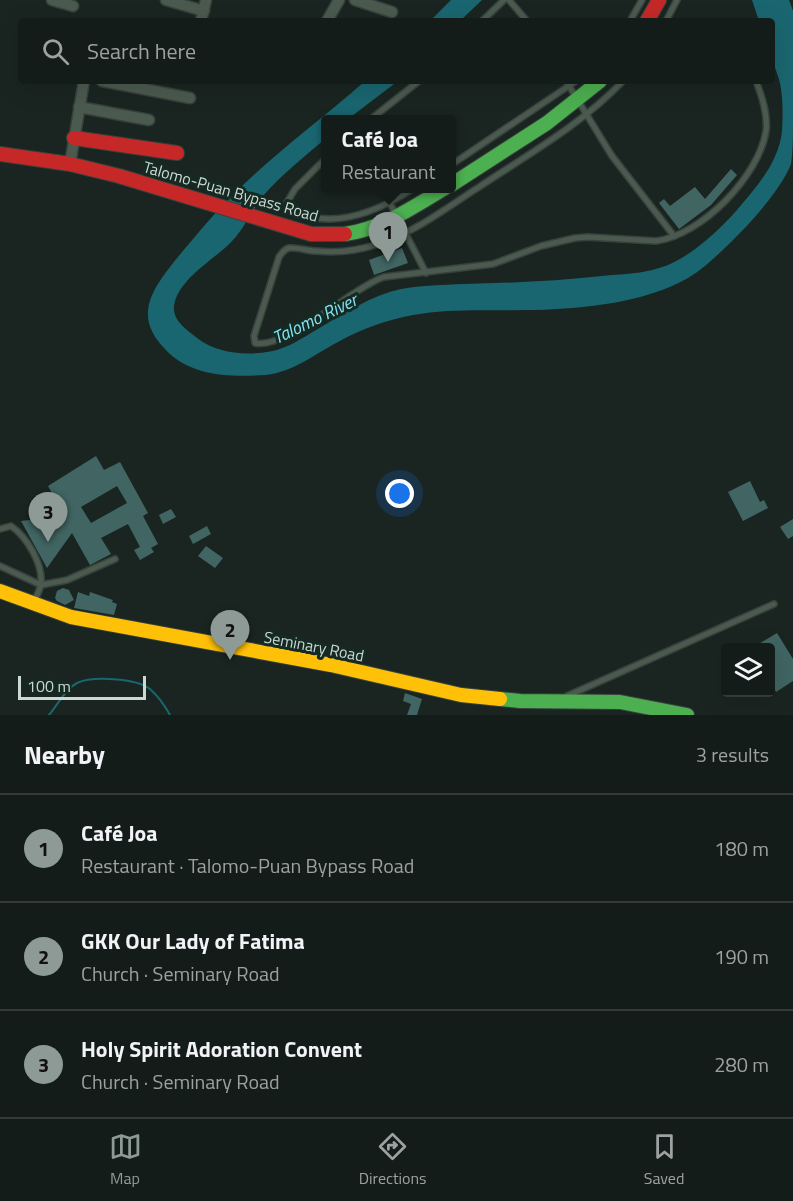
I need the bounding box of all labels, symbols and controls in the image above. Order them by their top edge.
search box [18,18,775,84]
text: Search here [87,34,196,68]
icon: search [39,35,72,68]
popup [321,115,456,193]
text: Café Joa [342,122,418,156]
street label: Talomo-Puan Bypass Road [141,155,321,227]
text: Restaurant [342,156,435,187]
pin: 1 [368,212,408,262]
water label: Talomo River [268,285,364,351]
your location [385,479,414,508]
pin: 3 [28,492,68,542]
pin: 2 [210,610,250,660]
street label: Seminary Road [262,625,366,667]
map controls [721,643,775,697]
button: layers [721,643,775,697]
scale bar [18,673,146,700]
text: 100 m [27,674,71,698]
text: Nearby [24,735,105,774]
text: 3 results [696,739,769,770]
text: Café Joa [81,816,158,850]
text: 1 [38,833,49,864]
text: 180 m [714,833,769,864]
text: Restaurant · Talomo-Puan Bypass Road [81,850,414,881]
text: GKK Our Lady of Fatima [81,924,305,958]
text: 2 [38,941,49,972]
text: 190 m [714,941,769,972]
text: Church · Seminary Road [81,958,280,989]
text: Holy Spirit Adoration Convent [81,1032,362,1066]
text: 3 [38,1049,49,1080]
text: 280 m [714,1049,769,1080]
text: Church · Seminary Road [81,1066,280,1097]
tab: Map [109,1130,142,1190]
tab: Directions [359,1130,427,1190]
tab: Saved [644,1130,684,1190]

